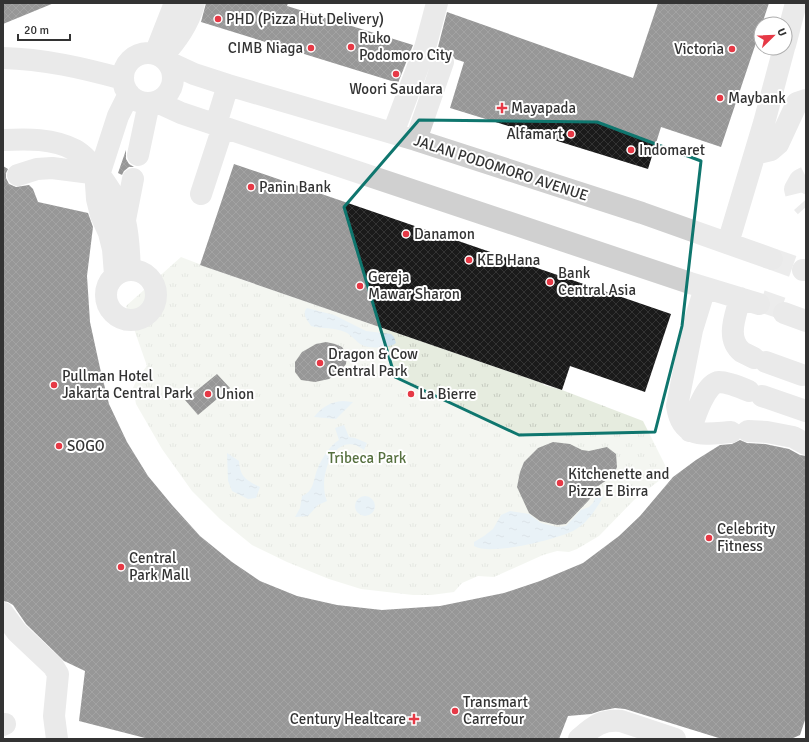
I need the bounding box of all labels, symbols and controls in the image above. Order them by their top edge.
place label: PHD (Pizza Hut Delivery) [226,10,384,28]
marker: PHD (Pizza Hut Delivery) [213,14,223,24]
scale bar [18,16,70,42]
north arrow [753,16,793,56]
text: 20 m [24,23,49,38]
text: U [774,26,789,38]
place label: Ruko Podomoro City [359,29,452,64]
place label: CIMB Niaga [228,39,303,57]
place label: Victoria [674,40,724,58]
marker: Ruko Podomoro City [346,42,356,52]
marker: CIMB Niaga [306,43,316,53]
marker: Victoria [727,44,737,54]
marker: Woori Saudara [391,69,401,79]
place label: Woori Saudara [349,80,443,98]
place label: Maybank [728,89,786,107]
marker: Maybank [715,93,725,103]
place label: Mayapada [511,99,576,117]
marker: Mayapada [496,102,508,114]
place label: Alfamart [506,125,563,143]
marker: Alfamart [566,129,576,139]
street label: JALAN PODOMORO AVENUE [412,131,590,205]
place label: Indomaret [639,141,705,159]
marker: Indomaret [626,145,636,155]
place label: Panin Bank [259,178,331,196]
marker: Panin Bank [246,182,256,192]
place label: Danamon [414,225,475,243]
marker: Danamon [401,229,411,239]
place label: KEB Hana [477,251,540,269]
marker: KEB Hana [464,255,474,265]
place label: Bank Central Asia [558,264,636,299]
place label: Gereja Mawar Sharon [368,268,460,303]
marker: Bank Central Asia [545,277,555,287]
marker: Gereja Mawar Sharon [355,281,365,291]
place label: Dragon & Cow Central Park [328,345,418,380]
marker: Dragon & Cow Central Park [315,358,325,368]
place label: Pullman Hotel Jakarta Central Park [62,367,193,402]
marker: Pullman Hotel Jakarta Central Park [49,380,59,390]
place label: Union [216,385,254,403]
place label: La Bierre [419,385,477,403]
marker: Union [203,389,213,399]
marker: La Bierre [406,389,416,399]
place label: SOGO [67,437,105,455]
marker: SOGO [54,441,64,451]
park label: Tribeca Park [328,449,407,467]
place label: Kitchenette and Pizza E Birra [568,465,669,500]
marker: Kitchenette and Pizza E Birra [555,478,565,488]
place label: Celebrity Fitness [717,520,775,555]
marker: Celebrity Fitness [704,533,714,543]
place label: Central Park Mall [129,549,190,584]
marker: Central Park Mall [116,562,126,572]
place label: Transmart Carrefour [463,693,528,728]
marker: Transmart Carrefour [450,706,460,716]
place label: Century Healtcare [290,710,406,728]
marker: Century Healtcare [409,714,419,724]

